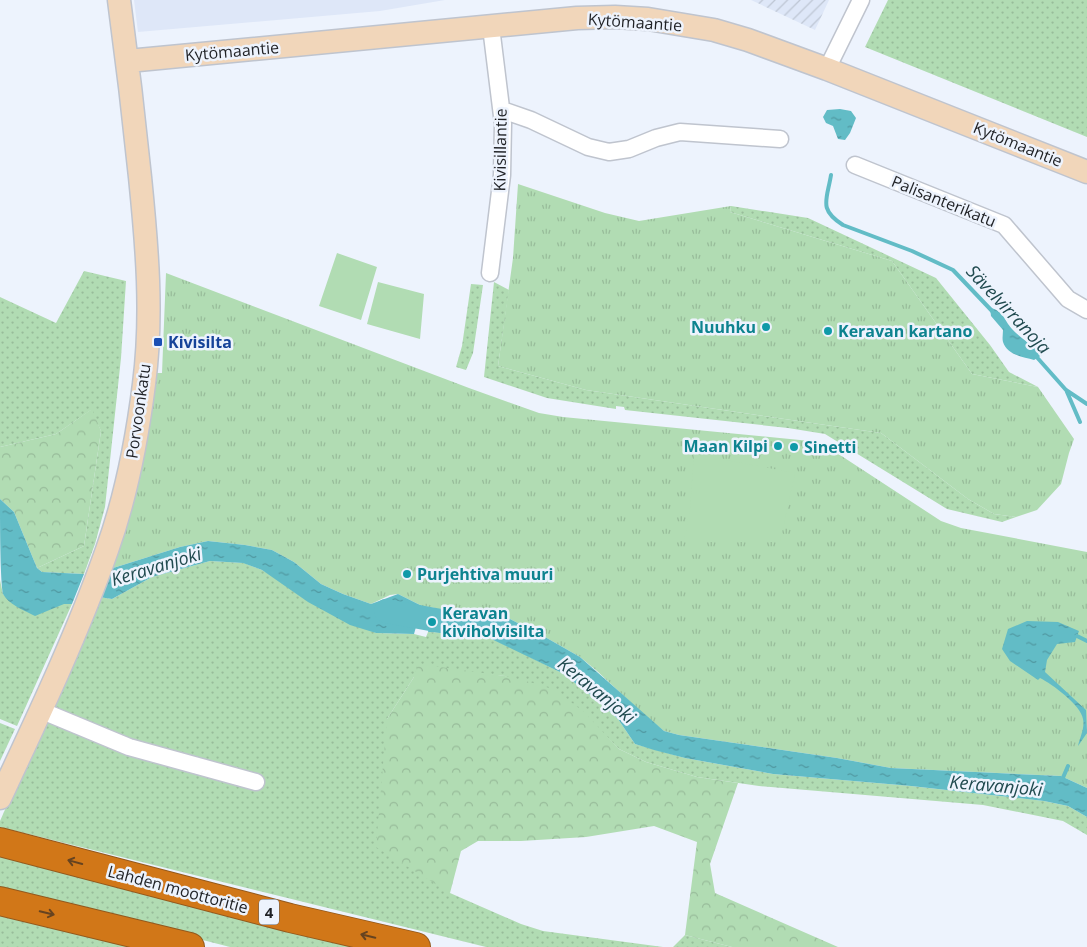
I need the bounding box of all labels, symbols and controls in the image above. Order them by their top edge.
street label: Kytömaantie [587,8,683,36]
street label: Kytömaantie [184,36,280,66]
street label: Kivisillantie [488,108,512,192]
street label: Kytömaantie [970,116,1066,172]
street label: Palisanterikatu [888,170,1000,232]
water label: Sävelvirranoja [962,259,1056,359]
place label: Nuuhku [691,316,756,338]
place label: Keravan kartano [838,320,972,342]
marker: Nuuhku [760,321,772,333]
marker: Keravan kartano [822,325,834,337]
place label: Kivisilta [168,331,232,353]
marker: Kivisilta [152,336,164,348]
street label: Porvoonkatu [120,362,156,460]
place label: Maan Kilpi [684,435,768,457]
place label: Sinetti [804,436,856,458]
marker: Maan Kilpi [772,440,784,452]
marker: Sinetti [788,441,800,453]
water label: Keravanjoki [108,541,204,591]
place label: Purjehtiva muuri [417,563,553,585]
marker: Purjehtiva muuri [401,568,413,580]
place label: Keravan kiviholvisilta [442,602,544,642]
marker: Keravan kiviholvisilta [426,616,438,628]
water label: Keravanjoki [553,651,641,729]
water label: Keravanjoki [949,769,1044,801]
one-way arrow [68,856,84,866]
street label: Lahden moottoritie [106,860,250,918]
road number: 4 [259,900,279,924]
one-way arrow [39,909,55,918]
one-way arrow [361,931,377,940]

